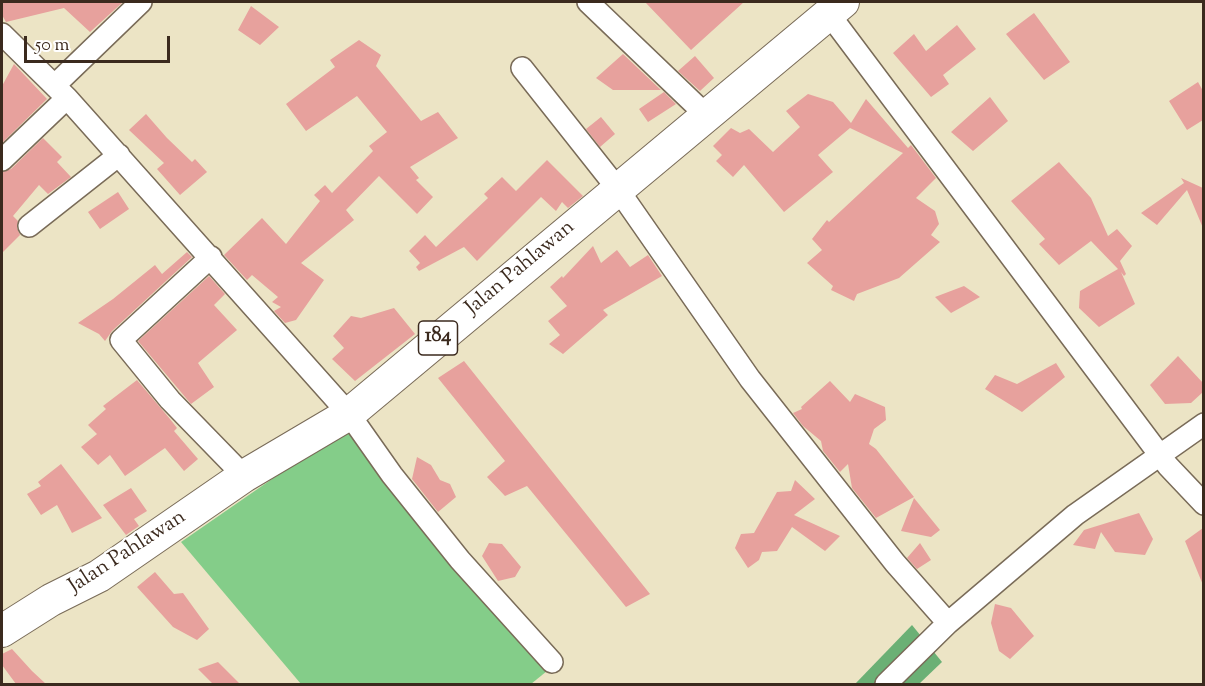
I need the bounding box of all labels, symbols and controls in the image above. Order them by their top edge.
scale bar [27,24,172,62]
text: 50 m [35,33,69,59]
street label: Jalan Pahlawan [461,216,581,322]
road number: 184 [418,321,458,355]
street label: Jalan Pahlawan [65,506,191,600]

